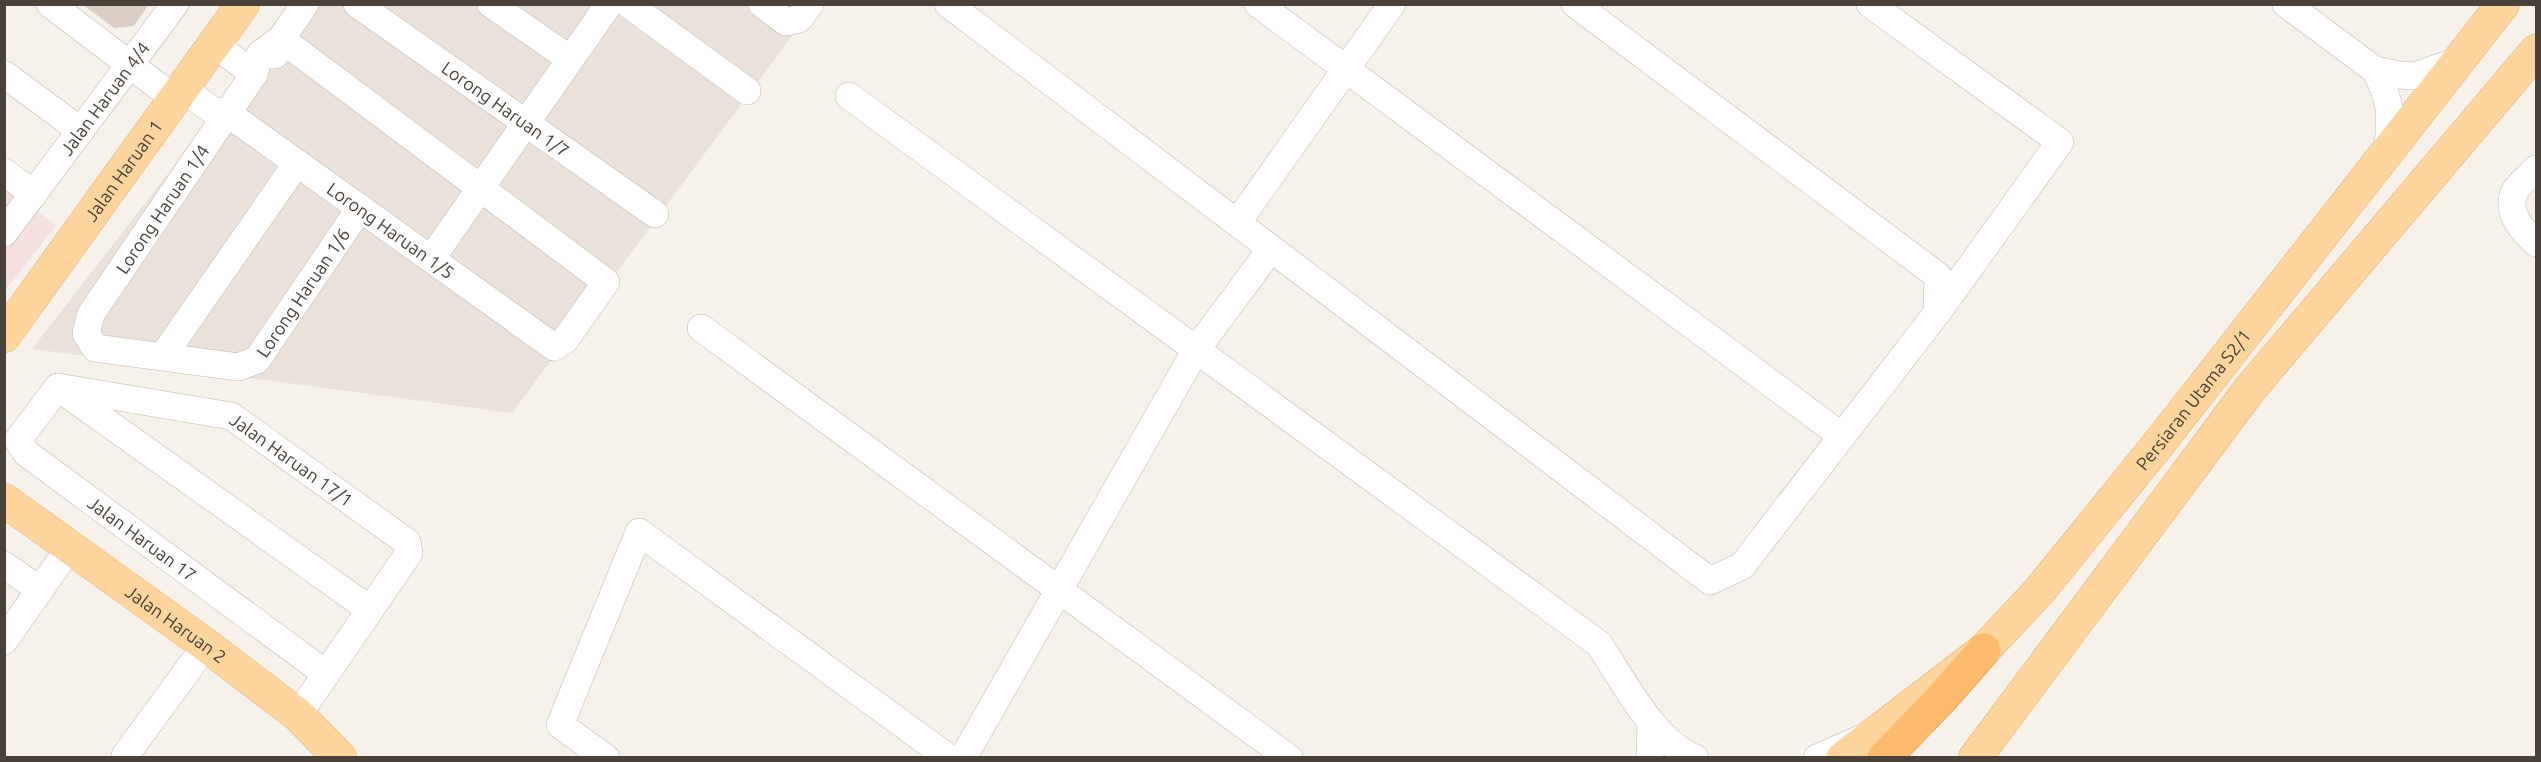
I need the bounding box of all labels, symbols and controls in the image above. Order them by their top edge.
street label: Jalan Haruan 4/4 [56,38,153,159]
street label: Lorong Haruan 1/7 [438,57,573,161]
street label: Jalan Haruan 1 [80,116,166,225]
street label: Lorong Haruan 1/4 [111,141,213,277]
street label: Lorong Haruan 1/5 [324,178,458,282]
street label: Lorong Haruan 1/6 [252,224,353,361]
street label: Persiaran Utama S2/1 [2132,325,2254,474]
street label: Jalan Haruan 17/1 [226,409,357,510]
street label: Jalan Haruan 17 [84,492,200,585]
street label: Jalan Haruan 2 [122,581,230,667]

